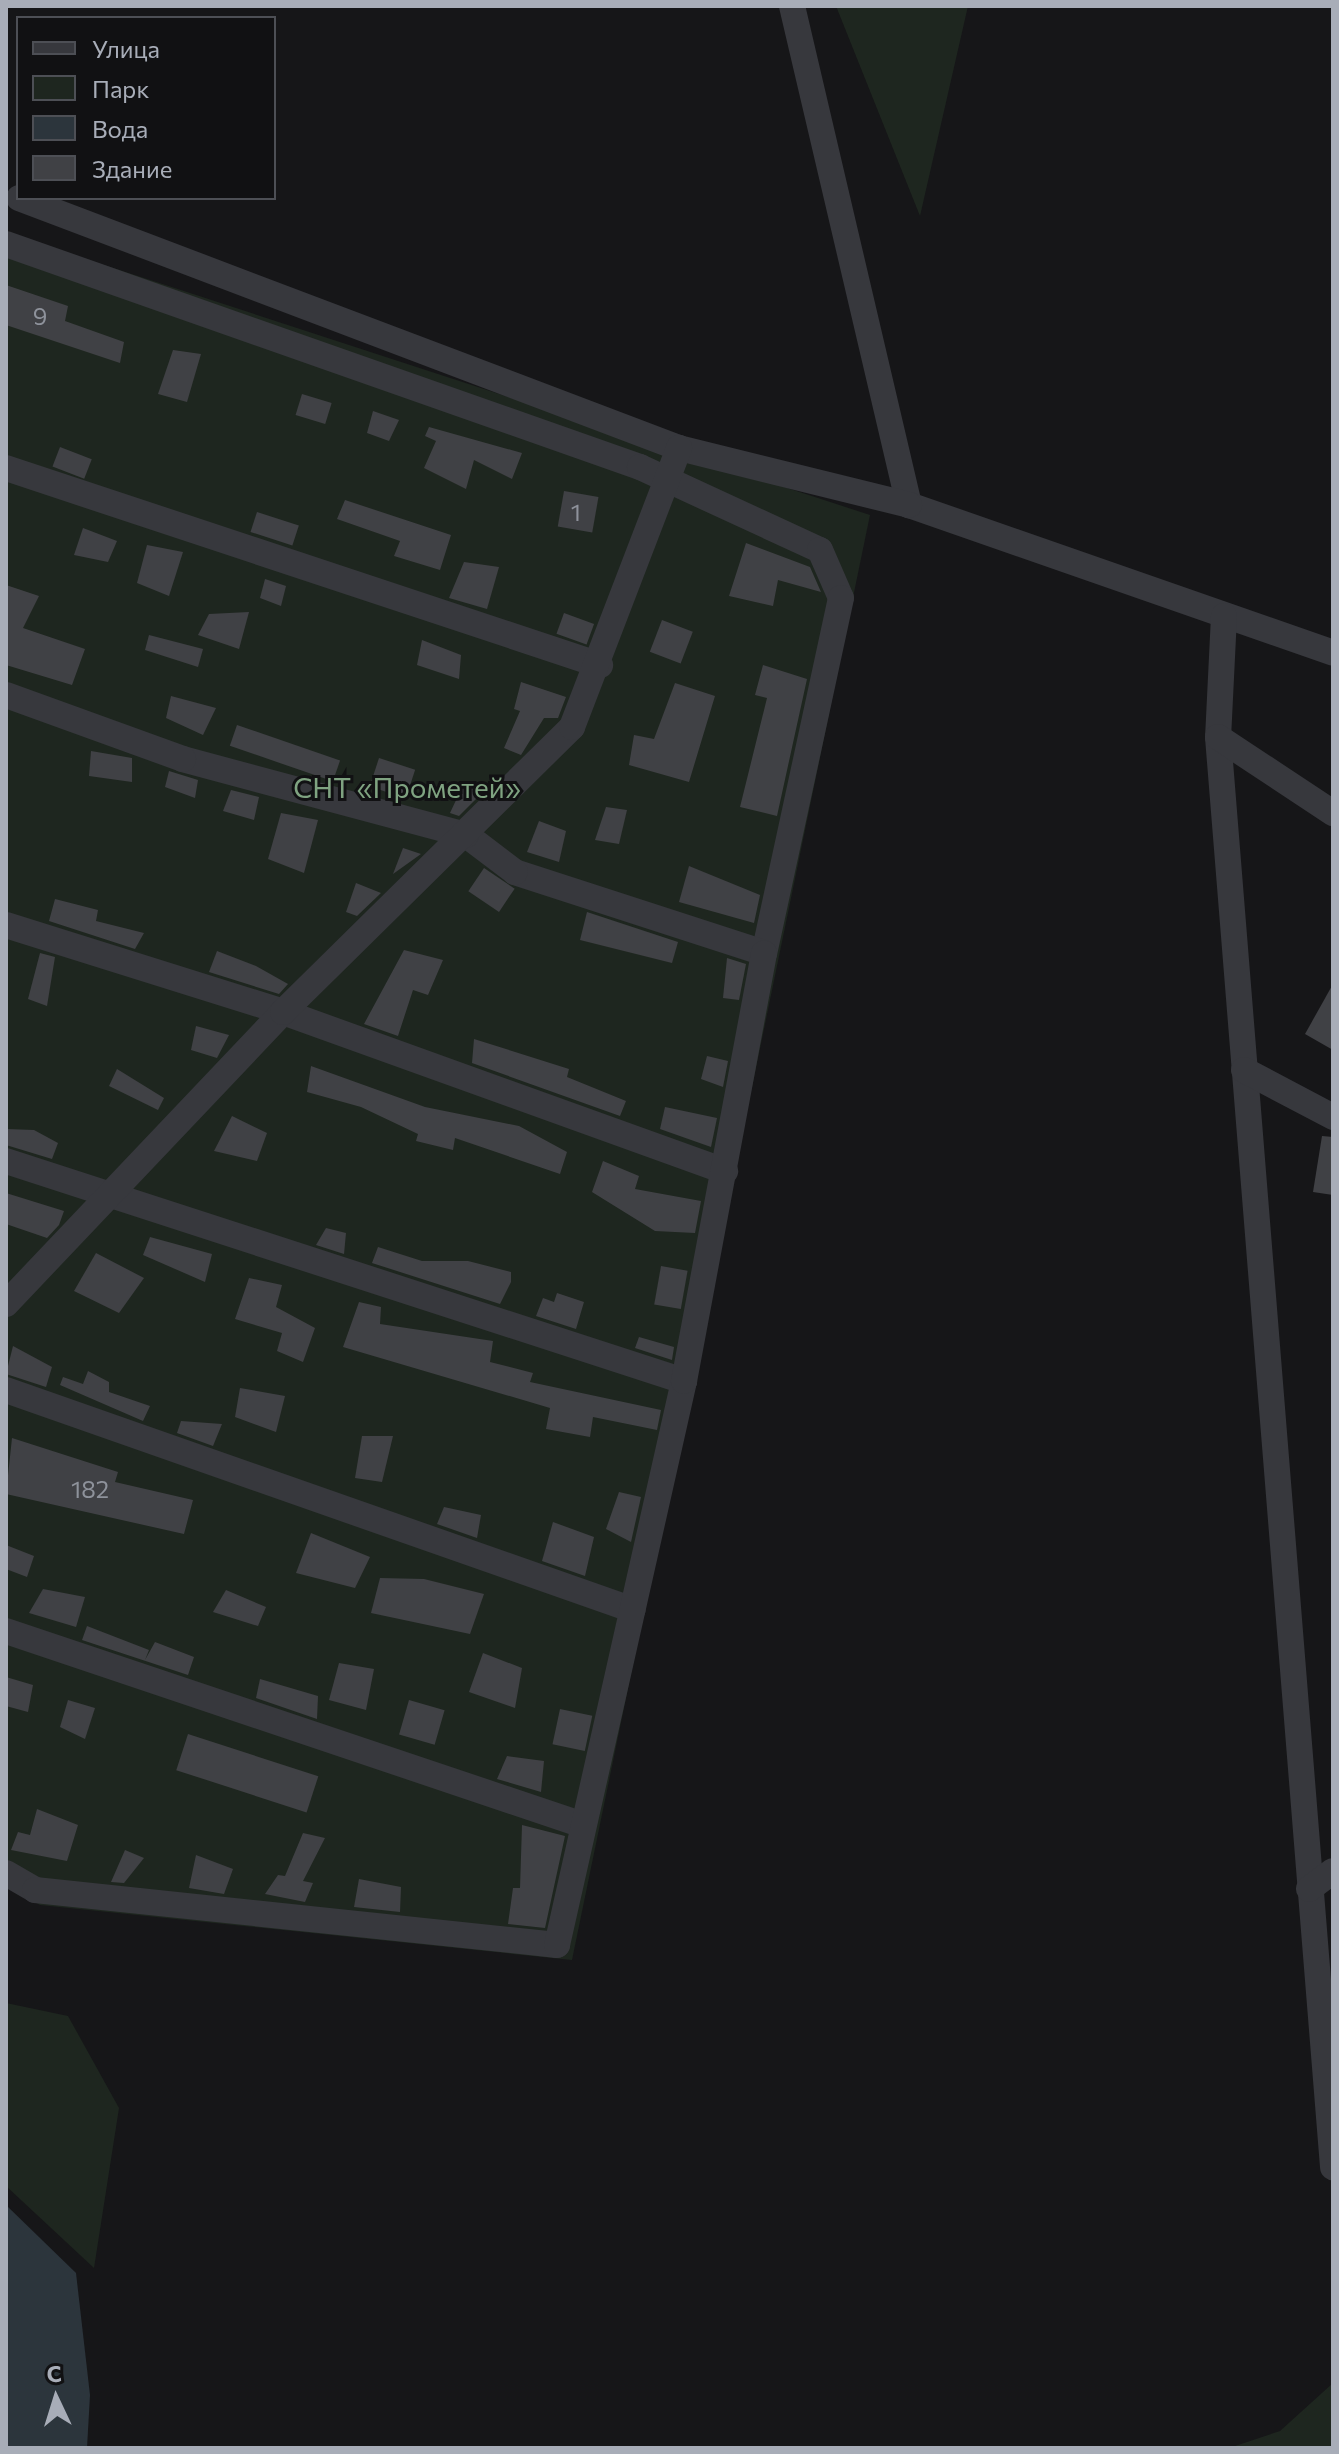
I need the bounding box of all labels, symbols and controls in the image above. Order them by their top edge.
legend [16,16,276,200]
text: Улица [92,34,160,63]
text: Парк [92,74,149,103]
text: Вода [92,114,148,143]
text: Здание [92,154,172,183]
house number: 9 [33,302,47,330]
house number: 1 [571,498,581,526]
park label: СНТ «Прометей» [293,770,521,804]
house number: 182 [71,1475,109,1503]
north arrow [16,2358,96,2438]
text: С [46,2360,63,2388]

